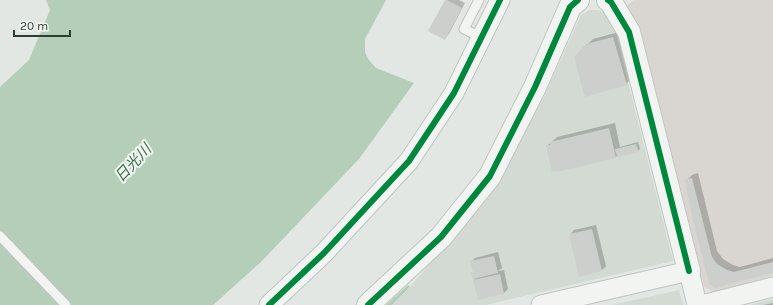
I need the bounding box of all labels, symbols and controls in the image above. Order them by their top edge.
scale bar [14,12,70,38]
text: 20 m [20,19,48,33]
water label: 日光川 [111,139,156,186]

